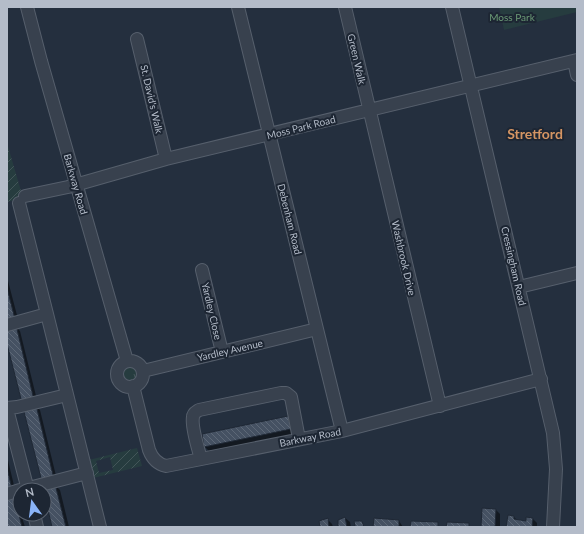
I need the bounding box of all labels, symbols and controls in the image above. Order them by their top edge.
park label: Moss Park [489,11,536,23]
street label: Green Walk [345,33,369,86]
street label: St. David's Walk [138,63,166,135]
street label: Moss Park Road [265,113,337,141]
district label: Stretford [507,125,563,142]
street label: Barkway Road [62,152,90,216]
street label: Debenham Road [275,182,305,256]
street label: Washbrook Drive [390,219,418,297]
street label: Cressingham Road [499,225,529,307]
street label: Yardley Close [200,281,224,341]
street label: Yardley Avenue [196,337,264,363]
street label: Barkway Road [278,425,342,449]
north arrow [12,482,52,522]
text: N [24,484,35,499]

